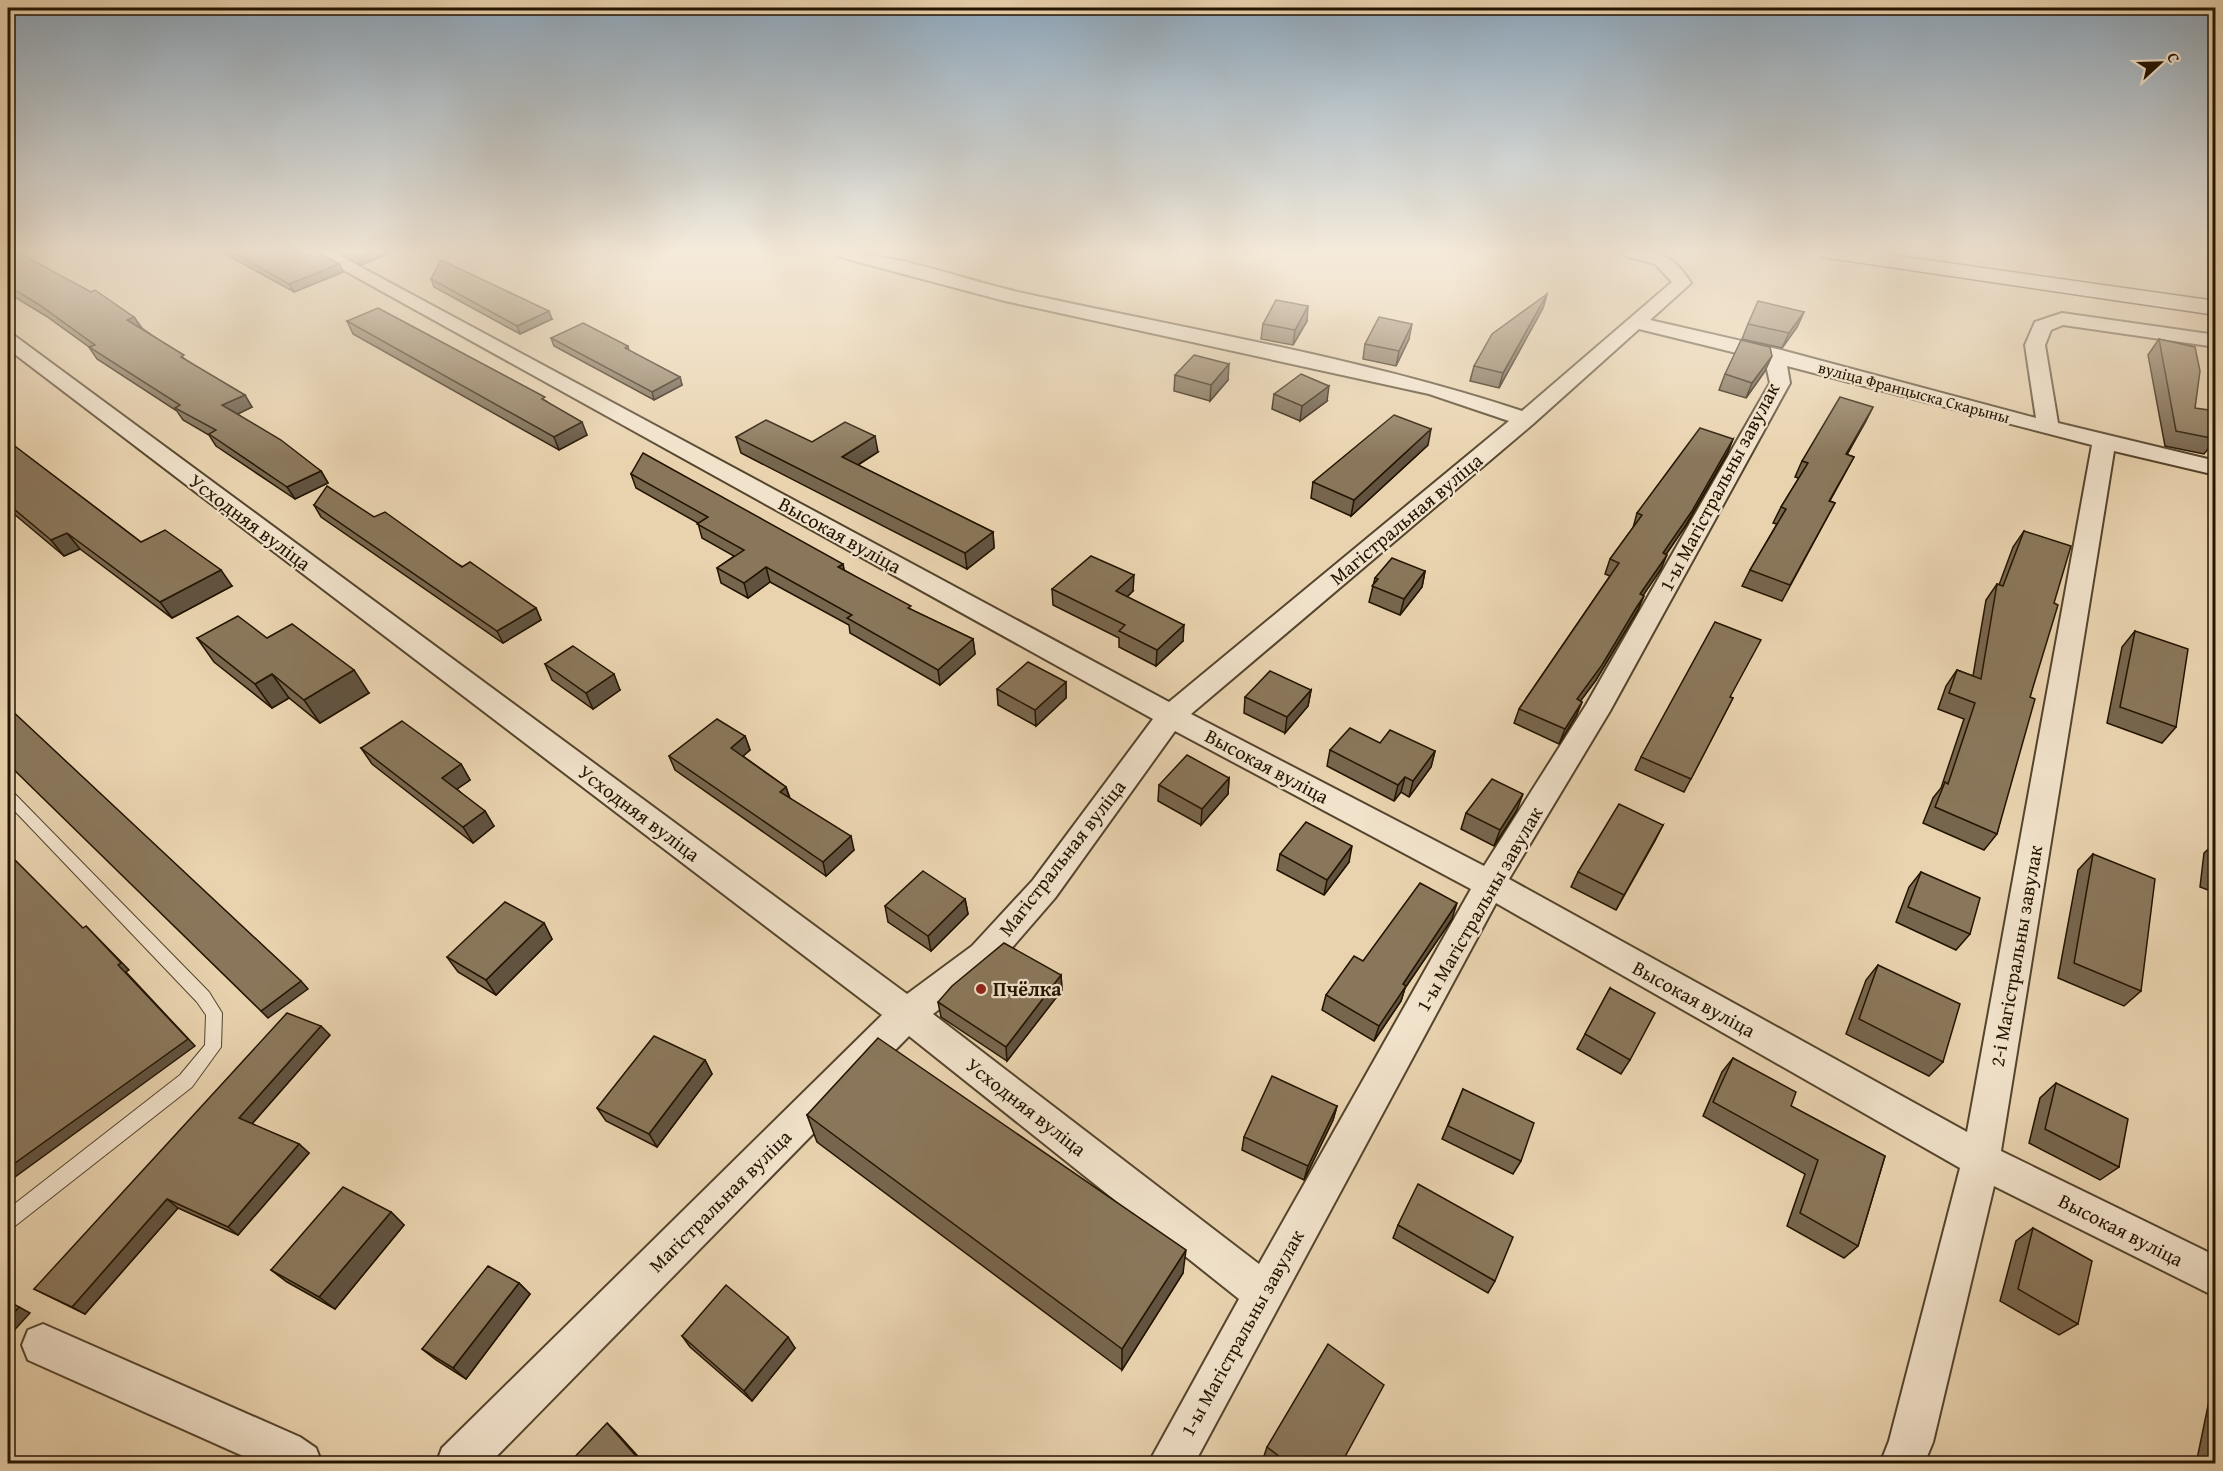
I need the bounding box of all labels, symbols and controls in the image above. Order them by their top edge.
north arrow [2130,33,2190,93]
text: С [2161,49,2187,66]
street label: вуліца Францыска Скарыны [1816,355,2012,429]
street label: 1-ы Магістральны завулак [1651,377,1786,596]
street label: Магістральная вуліца [1323,446,1489,591]
street label: Усходняя вуліца [183,466,318,577]
street label: Высокая вуліца [774,489,907,581]
street label: Высокая вуліца [1200,721,1335,811]
street label: Усходняя вуліца [572,757,707,868]
street label: Магістральная вуліца [991,773,1132,942]
street label: 1-ы Магістральны завулак [1408,800,1550,1017]
street label: 2-і Магістральны завулак [1982,842,2049,1069]
street label: Высокая вуліца [1628,953,1761,1045]
place label: Пчёлка [993,974,1062,1003]
marker: Пчёлка [974,982,988,996]
street label: Усходняя вуліца [960,1050,1093,1163]
street label: Магістральная вуліца [642,1122,798,1279]
street label: Высокая вуліца [2054,1186,2189,1274]
street label: 1-ы Магістральны завулак [1172,1224,1311,1442]

